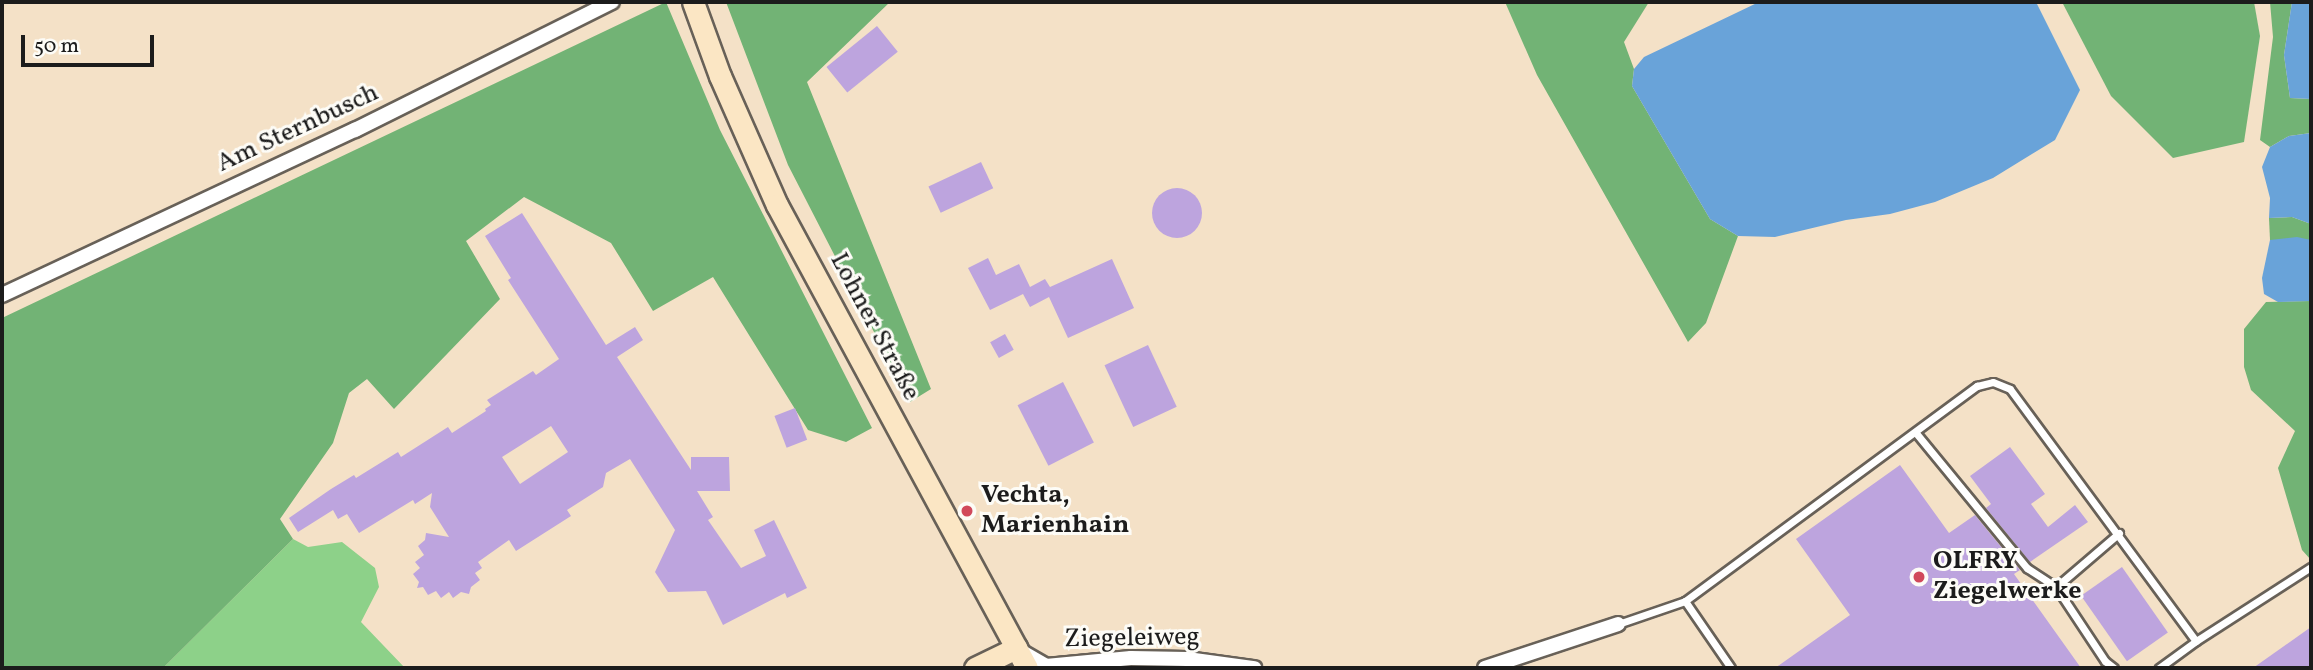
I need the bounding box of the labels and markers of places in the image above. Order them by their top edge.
place label: Vechta, Marienhain [981,480,1129,542]
marker: Vechta, Marienhain [959,503,975,519]
place label: OLFRY Ziegelwerke [1933,546,2082,608]
marker: OLFRY Ziegelwerke [1911,569,1927,585]

